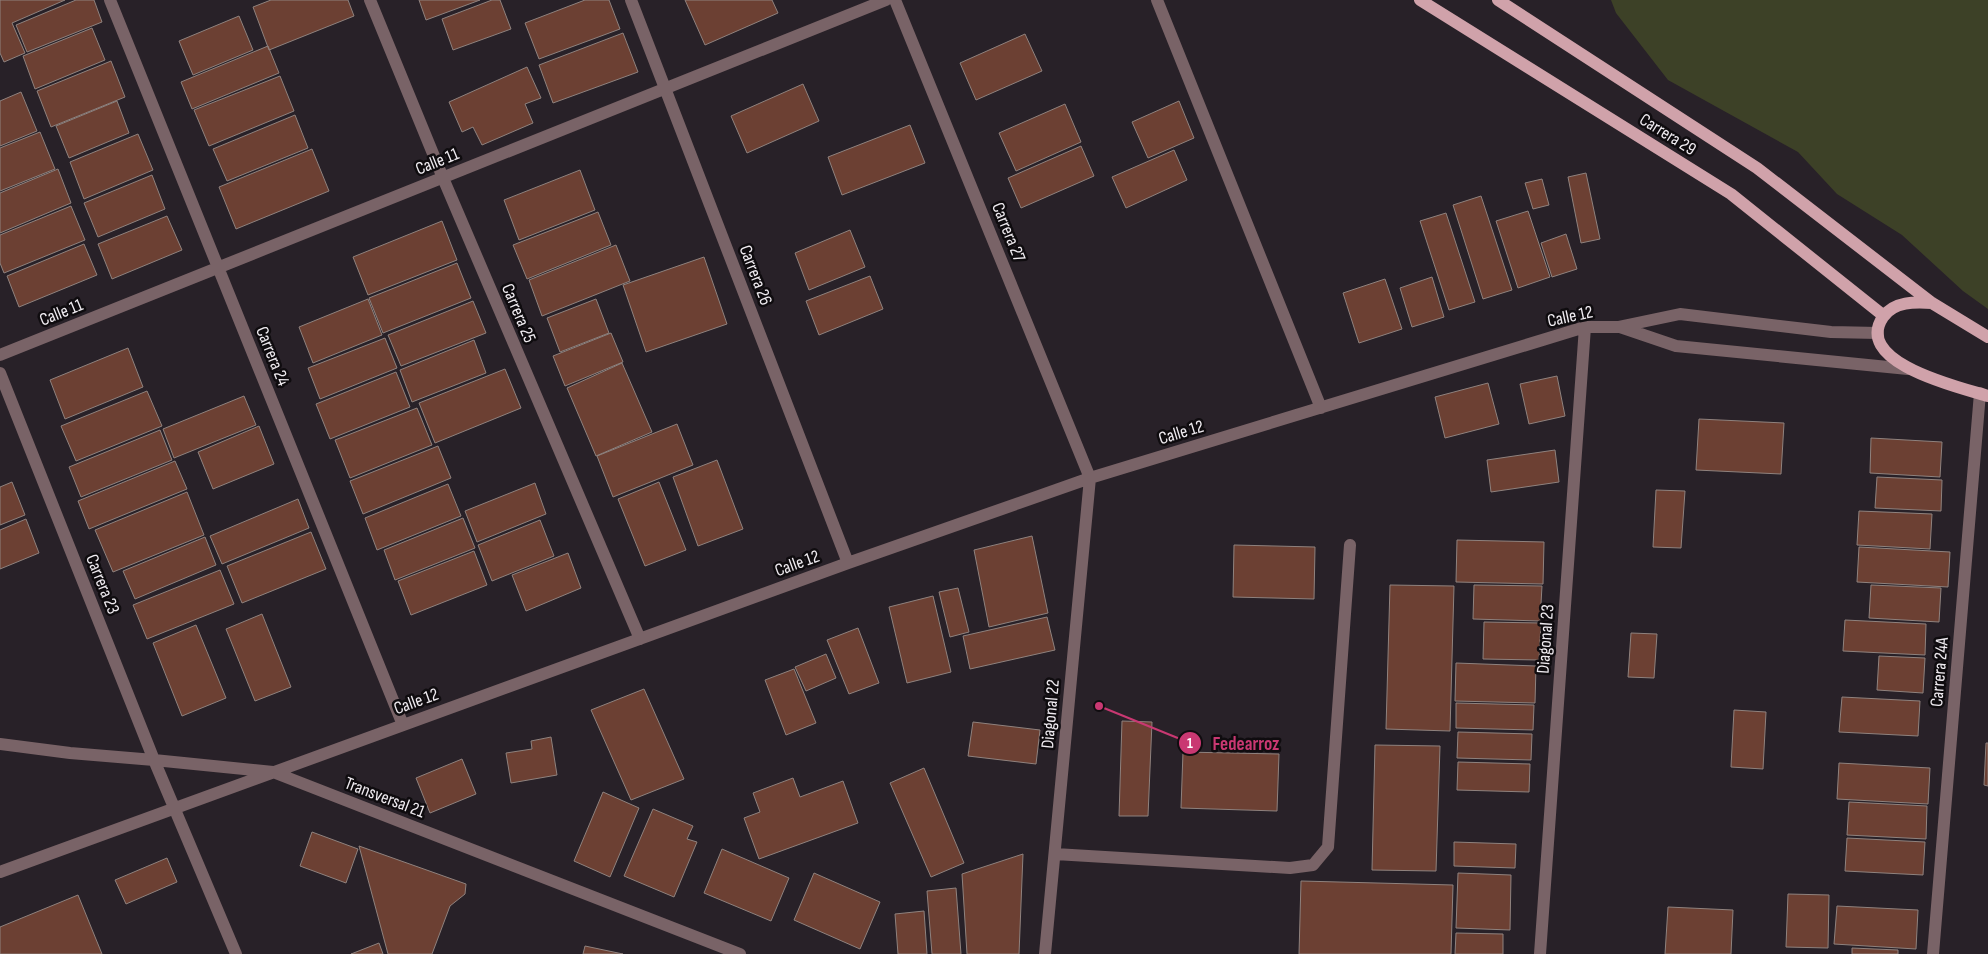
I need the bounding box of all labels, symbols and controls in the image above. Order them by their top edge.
street label: Carrera 29 [1636,109,1700,160]
street label: Calle 11 [413,143,463,180]
street label: Carrera 27 [987,200,1030,266]
street label: Carrera 26 [735,242,777,308]
street label: Carrera 25 [497,281,540,346]
street label: Calle 11 [37,294,87,331]
street label: Calle 12 [1545,301,1595,332]
street label: Carrera 24 [251,323,294,389]
street label: Calle 12 [1156,416,1206,449]
street label: Calle 12 [772,546,822,581]
street label: Carrera 23 [81,551,124,617]
street label: Diagonal 23 [1533,604,1558,674]
street label: Carrera 24A [1926,636,1953,708]
street label: Diagonal 22 [1037,679,1064,750]
street label: Calle 12 [391,684,441,719]
callout: Fedearroz [1177,726,1289,760]
text: Fedearroz [1213,733,1279,756]
text: 1 [1187,734,1193,753]
street label: Transversal 21 [342,773,429,823]

